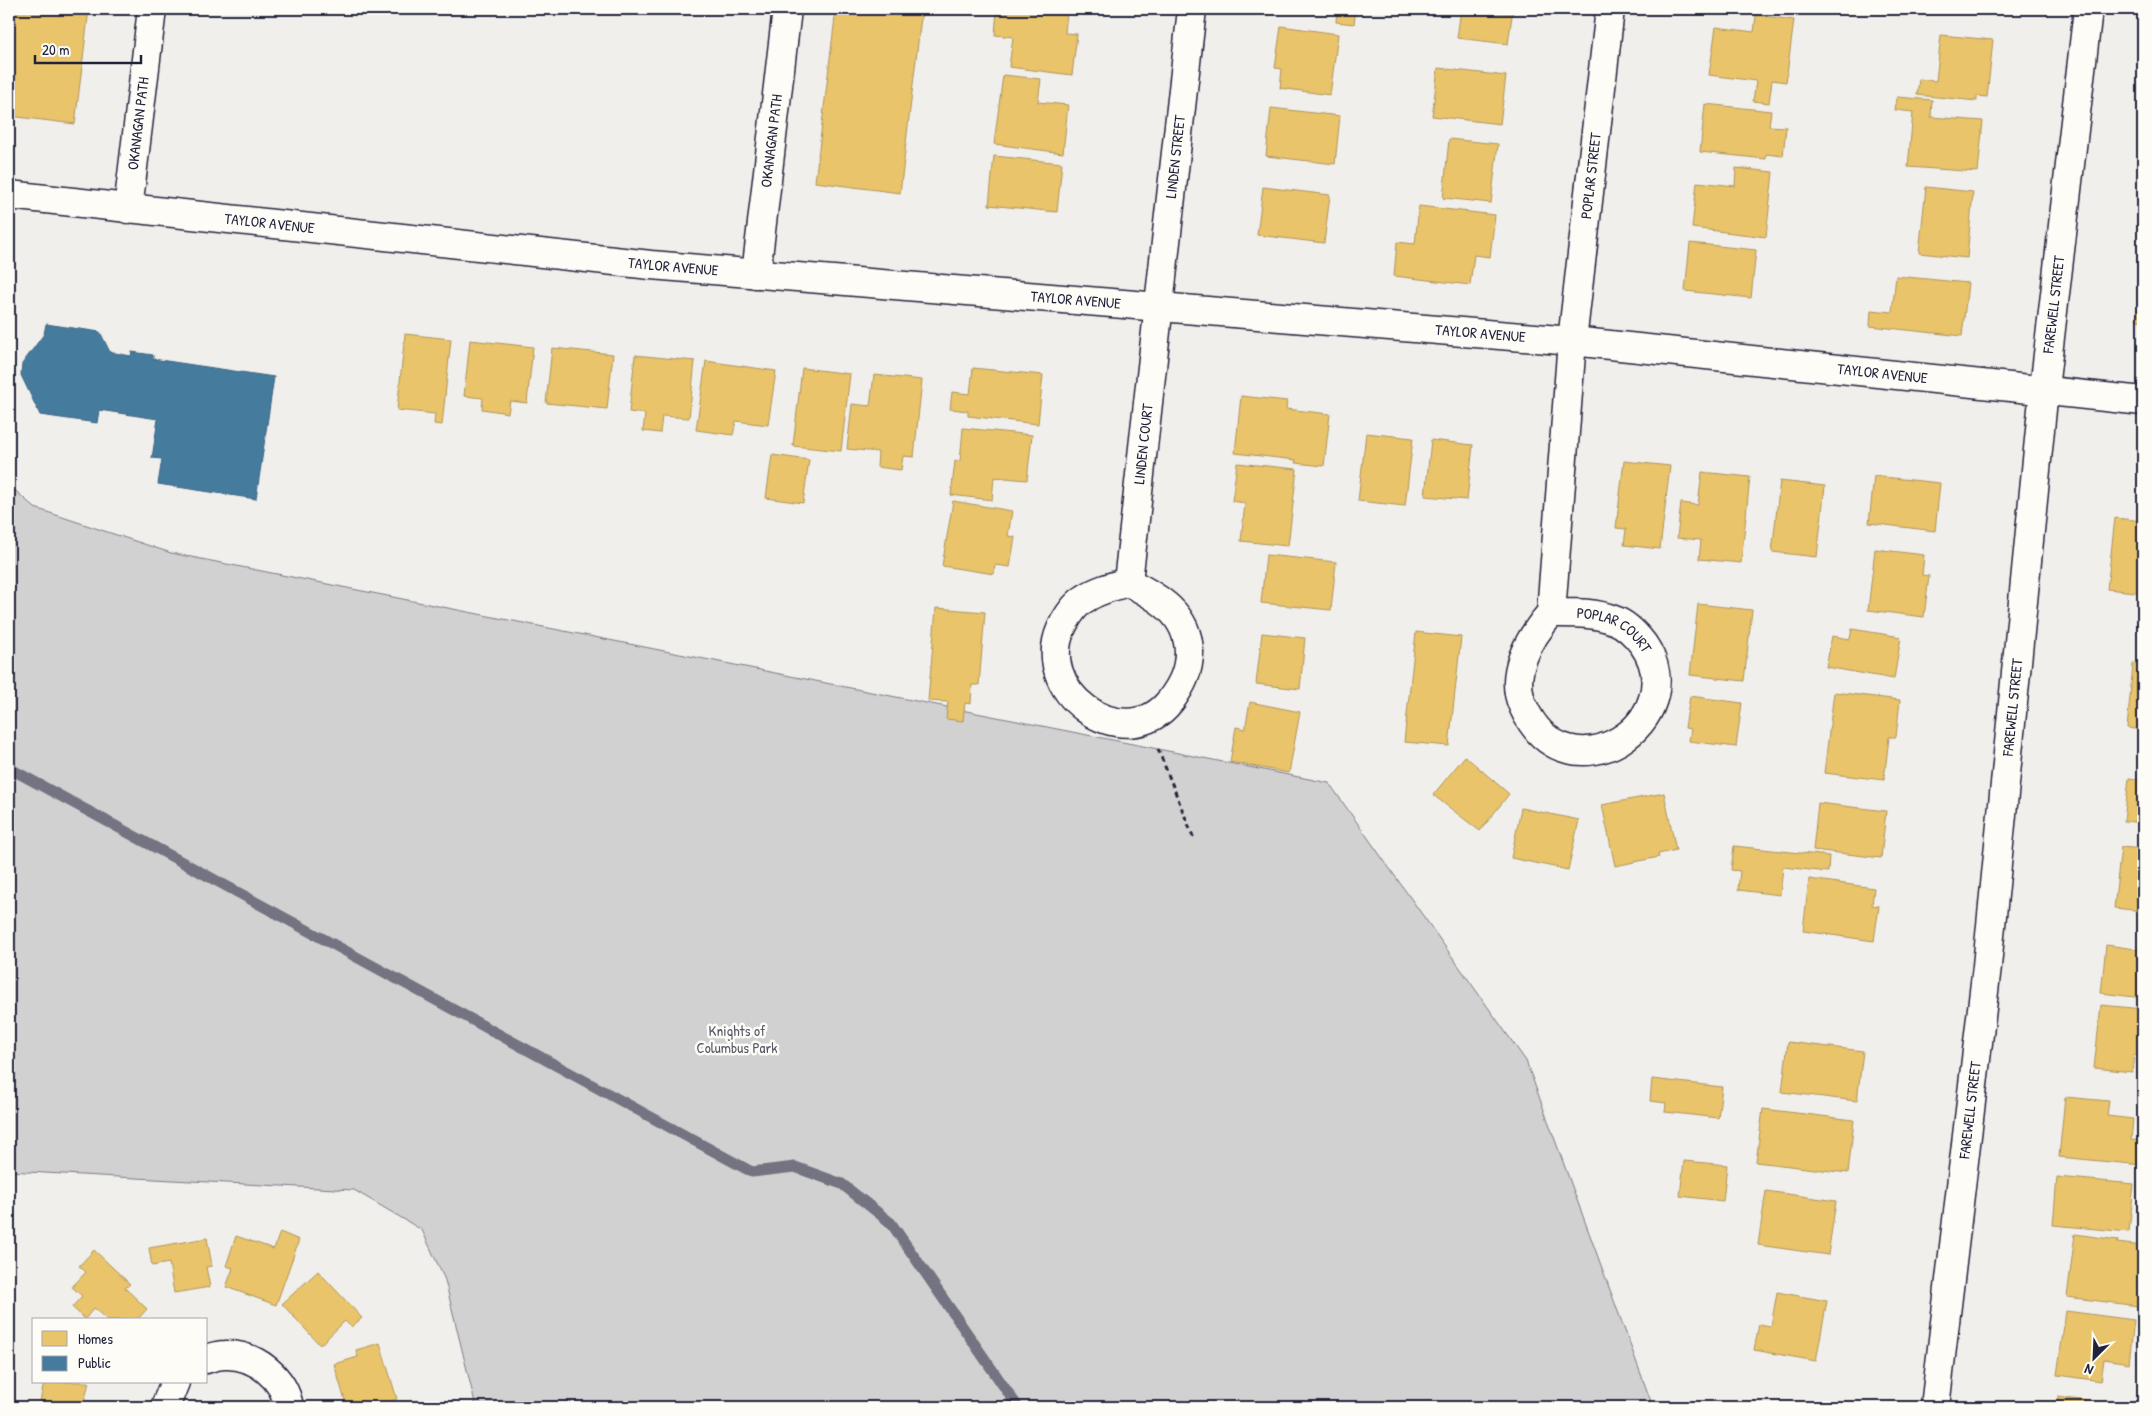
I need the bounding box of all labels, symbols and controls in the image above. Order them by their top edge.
scale bar [35,32,141,64]
text: 20 m [42,39,69,60]
street label: OKANAGAN PATH [122,76,154,171]
street label: OKANAGAN PATH [755,93,787,188]
street label: LINDEN STREET [1160,113,1190,199]
street label: POPLAR STREET [1575,130,1606,220]
street label: TAYLOR AVENUE [223,208,316,238]
street label: TAYLOR AVENUE [627,252,719,281]
street label: FAREWELL STREET [2037,254,2069,355]
street label: TAYLOR AVENUE [1030,285,1122,314]
street label: TAYLOR AVENUE [1434,319,1527,347]
street label: TAYLOR AVENUE [1836,358,1929,388]
street label: LINDEN COURT [1128,401,1158,485]
street label: POPLAR COURT [1576,602,1657,657]
street label: FAREWELL STREET [1997,657,2027,758]
park label: Knights of Columbus Park [697,1020,777,1058]
street label: FAREWELL STREET [1953,1059,1986,1161]
legend [32,1318,208,1384]
text: Homes [78,1328,113,1349]
north arrow [2070,1334,2120,1384]
text: Public [78,1352,111,1373]
text: N [2081,1360,2096,1381]

